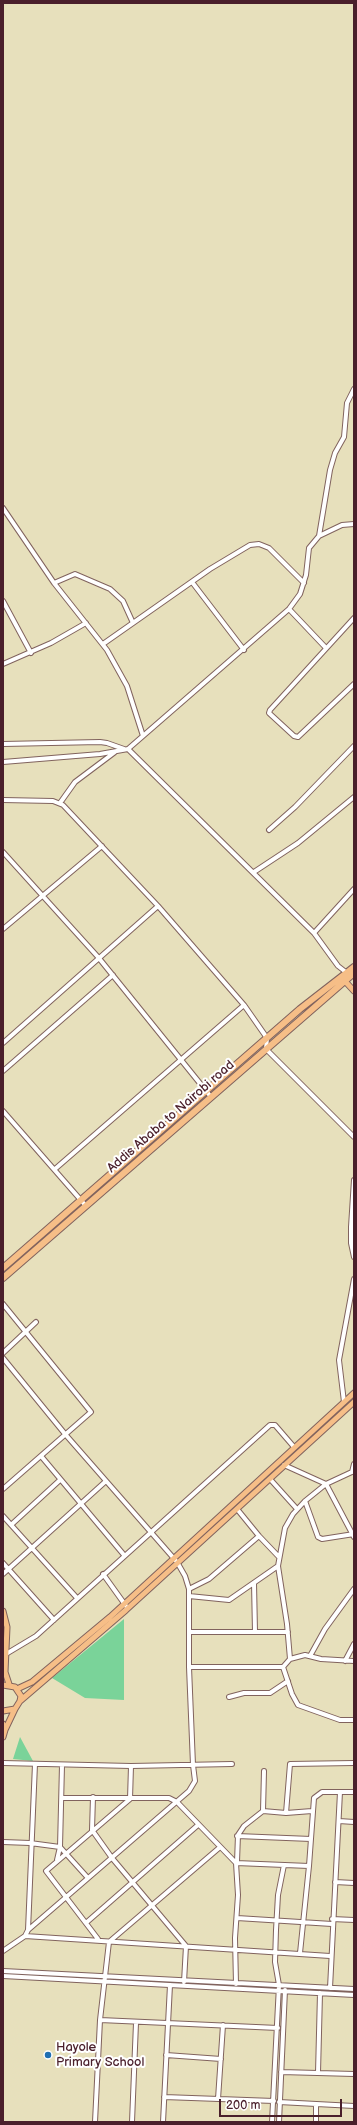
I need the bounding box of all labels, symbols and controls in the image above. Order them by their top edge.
street label: Addis Ababa to Nairobi road [104,1058,238,1176]
place label: Hayole Primary School [56,2040,144,2071]
marker: Hayole Primary School [43,2050,53,2060]
scale bar [221,2091,344,2117]
text: 200 m [226,2098,260,2113]

